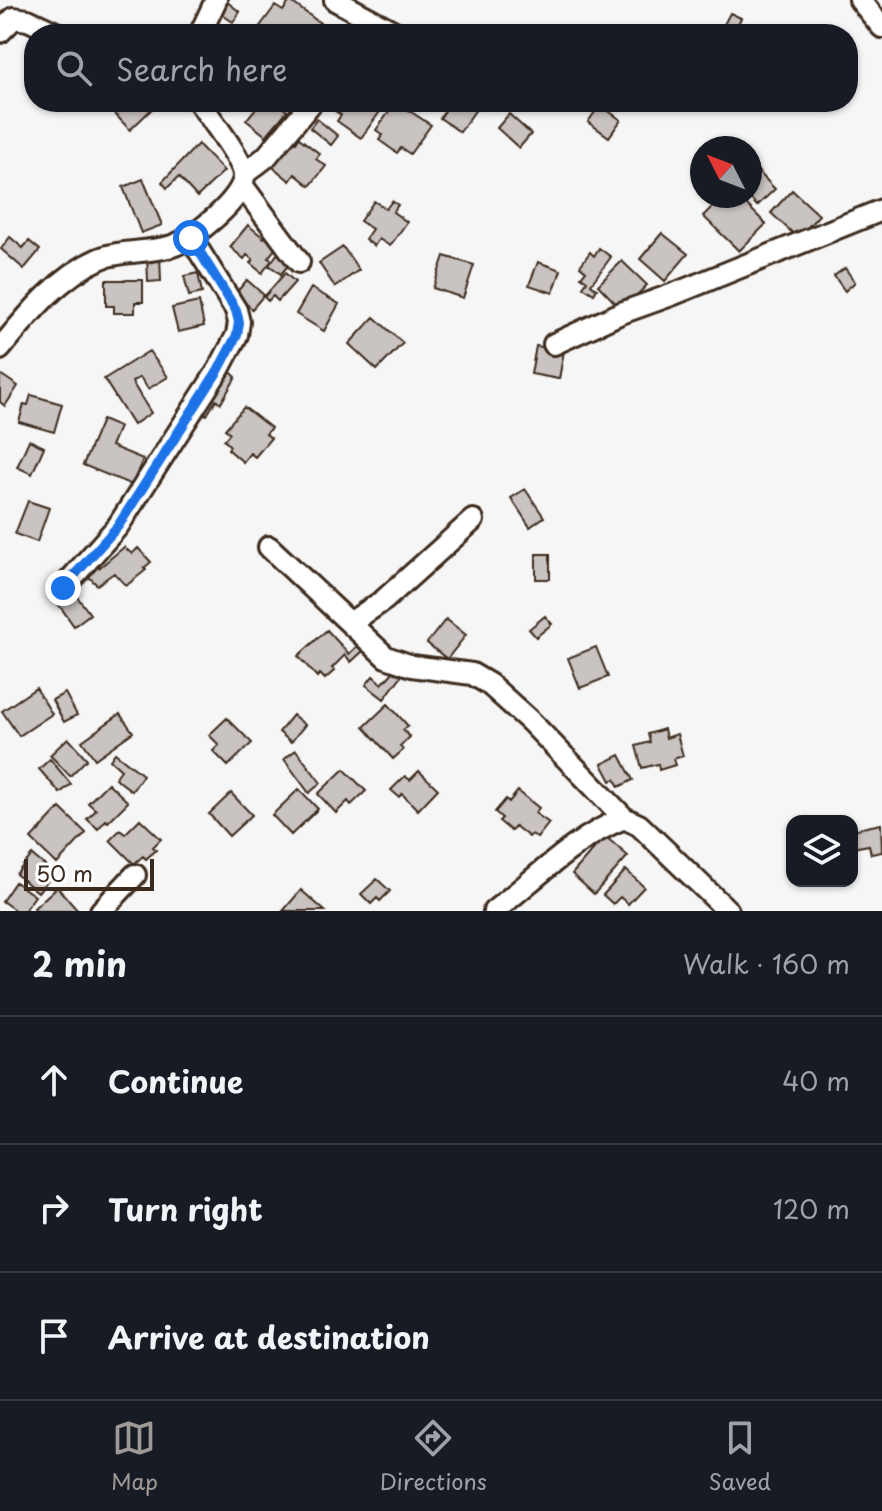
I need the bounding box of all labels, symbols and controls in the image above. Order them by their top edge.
search box [24,24,858,112]
icon: search [52,46,96,90]
text: Search here [116,46,288,91]
north arrow [690,136,762,208]
route start [173,220,209,256]
route end [45,570,81,606]
map controls [786,815,858,887]
button: layers [786,815,858,887]
scale bar [24,855,154,891]
text: 50 m [36,856,93,889]
text: 2 min [32,937,127,989]
text: Walk · 160 m [683,944,850,983]
icon: ahead [32,1058,76,1102]
text: Continue [108,1058,243,1103]
text: 40 m [782,1061,850,1100]
icon: right [32,1186,76,1230]
text: Turn right [108,1186,263,1231]
text: 120 m [773,1189,850,1228]
icon: arrive [32,1314,76,1358]
text: Arrive at destination [108,1314,430,1359]
tab: Map [111,1416,158,1497]
tab: Directions [380,1416,487,1497]
tab: Saved [709,1416,771,1497]

